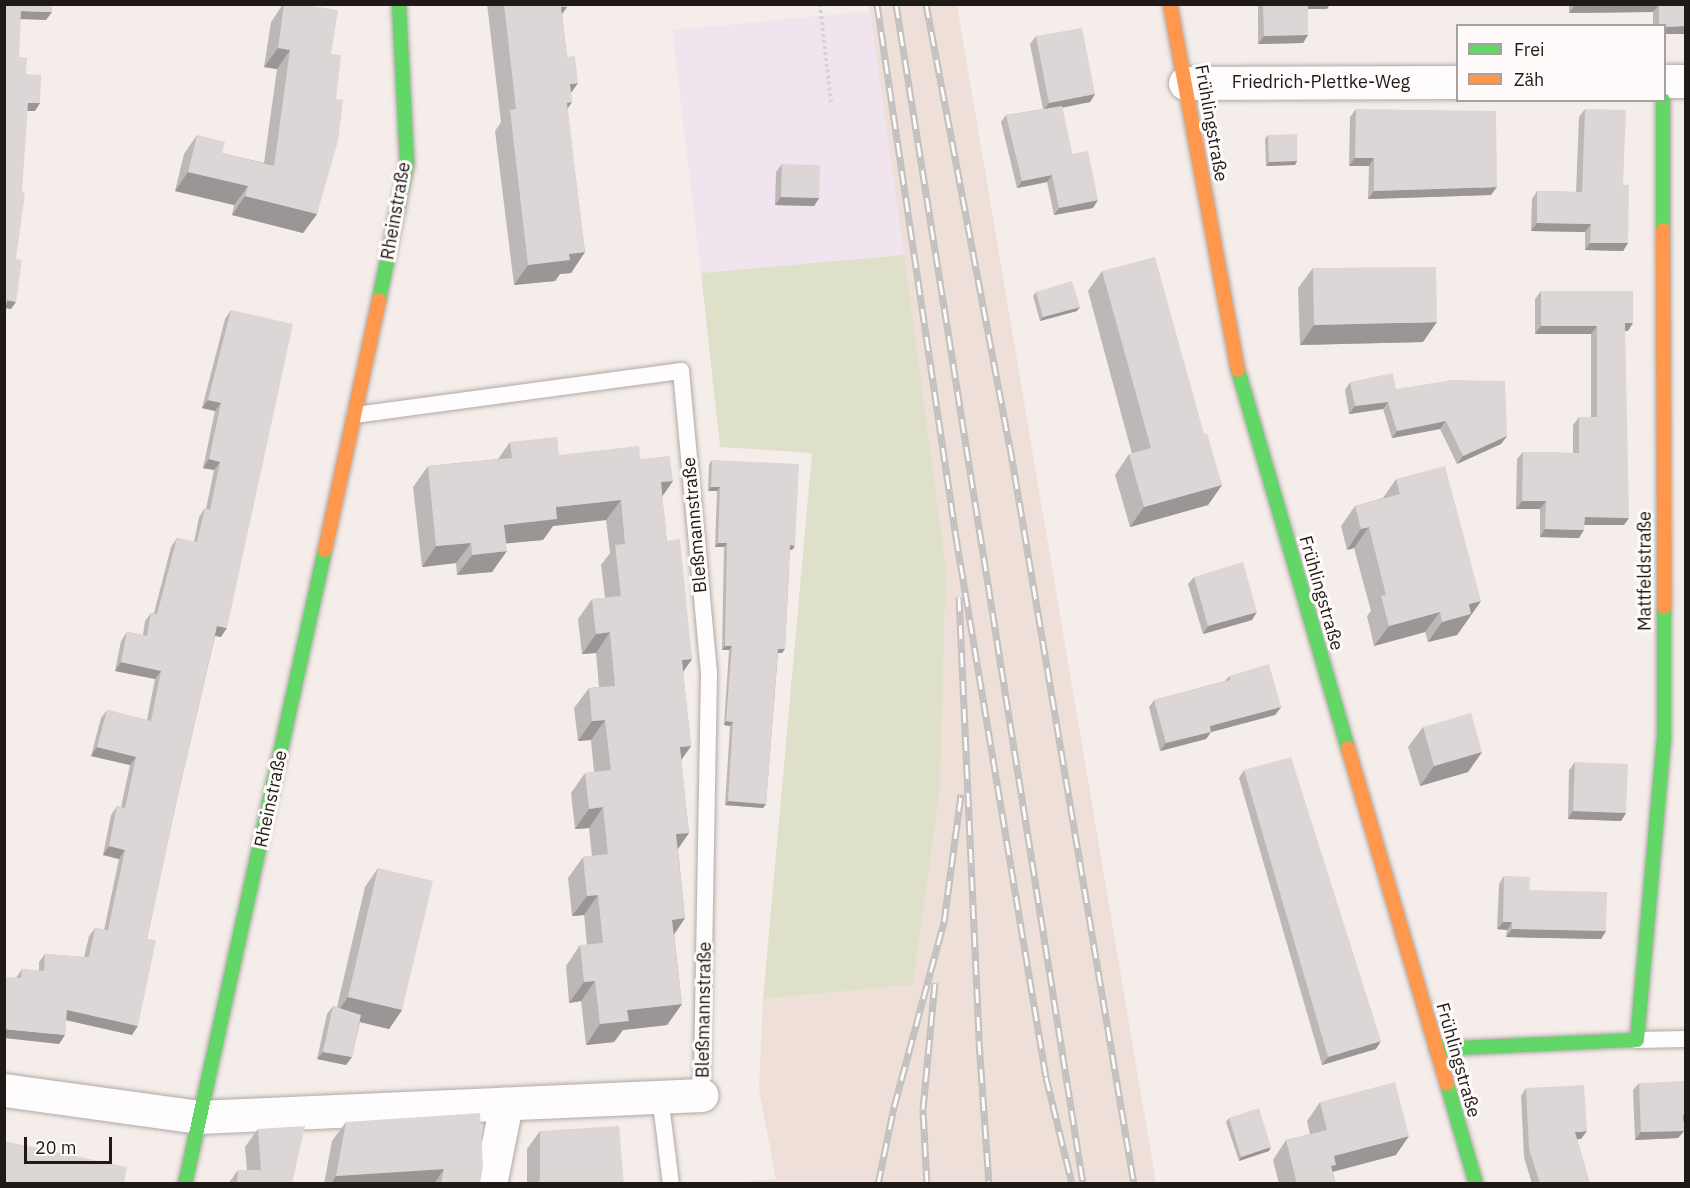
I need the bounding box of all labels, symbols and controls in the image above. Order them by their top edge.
legend [1456,24,1666,102]
text: Frei [1514,38,1545,61]
street label: Frühlingstraße [1190,63,1232,183]
text: Zäh [1514,68,1544,91]
street label: Friedrich-Plettke-Weg [1232,71,1410,93]
street label: Rheinstraße [377,160,415,262]
street label: Bleßmannstraße [678,456,712,594]
street label: Mattfeldstraße [1634,511,1656,631]
street label: Frühlingstraße [1294,533,1348,653]
street label: Rheinstraße [250,748,292,850]
street label: Bleßmannstraße [692,942,716,1078]
street label: Frühlingstraße [1431,1000,1485,1120]
scale bar [27,1125,116,1163]
text: 20 m [35,1136,77,1159]

